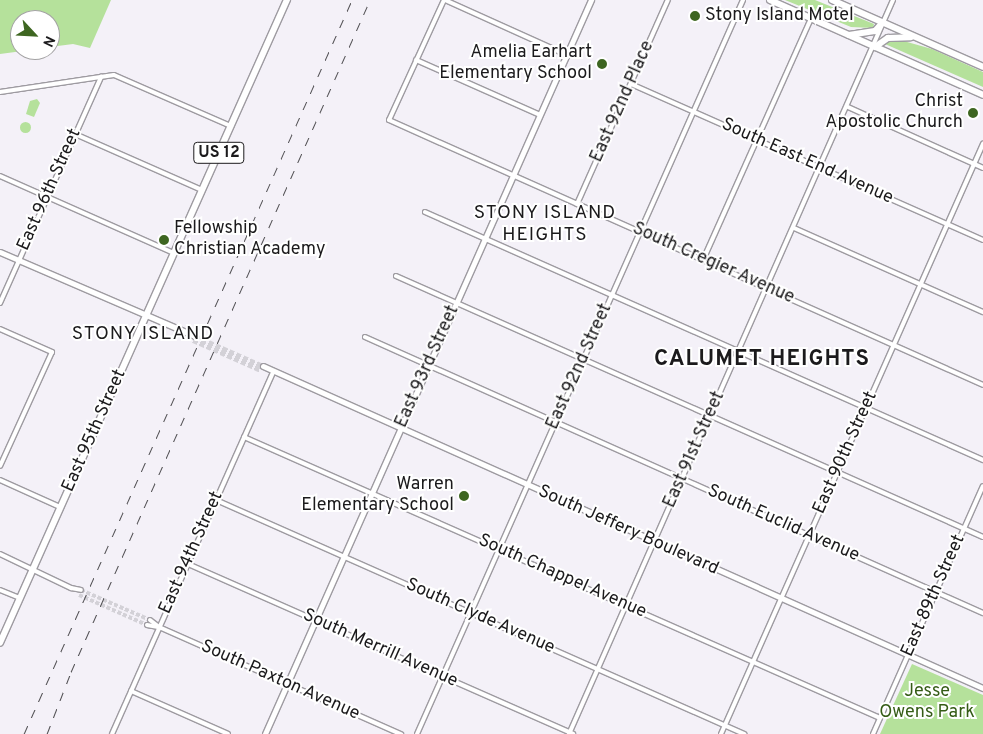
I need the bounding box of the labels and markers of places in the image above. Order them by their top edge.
place label: Stony Island Motel [705,5,854,27]
marker: Stony Island Motel [689,10,701,22]
place label: Amelia Earhart Elementary School [439,43,592,86]
marker: Amelia Earhart Elementary School [596,58,608,70]
place label: Christ Apostolic Church [825,92,963,134]
marker: Christ Apostolic Church [967,107,979,119]
place label: Fellowship Christian Academy [174,219,326,262]
marker: Fellowship Christian Academy [158,234,170,246]
place label: Warren Elementary School [301,475,454,518]
marker: Warren Elementary School [458,490,470,502]

